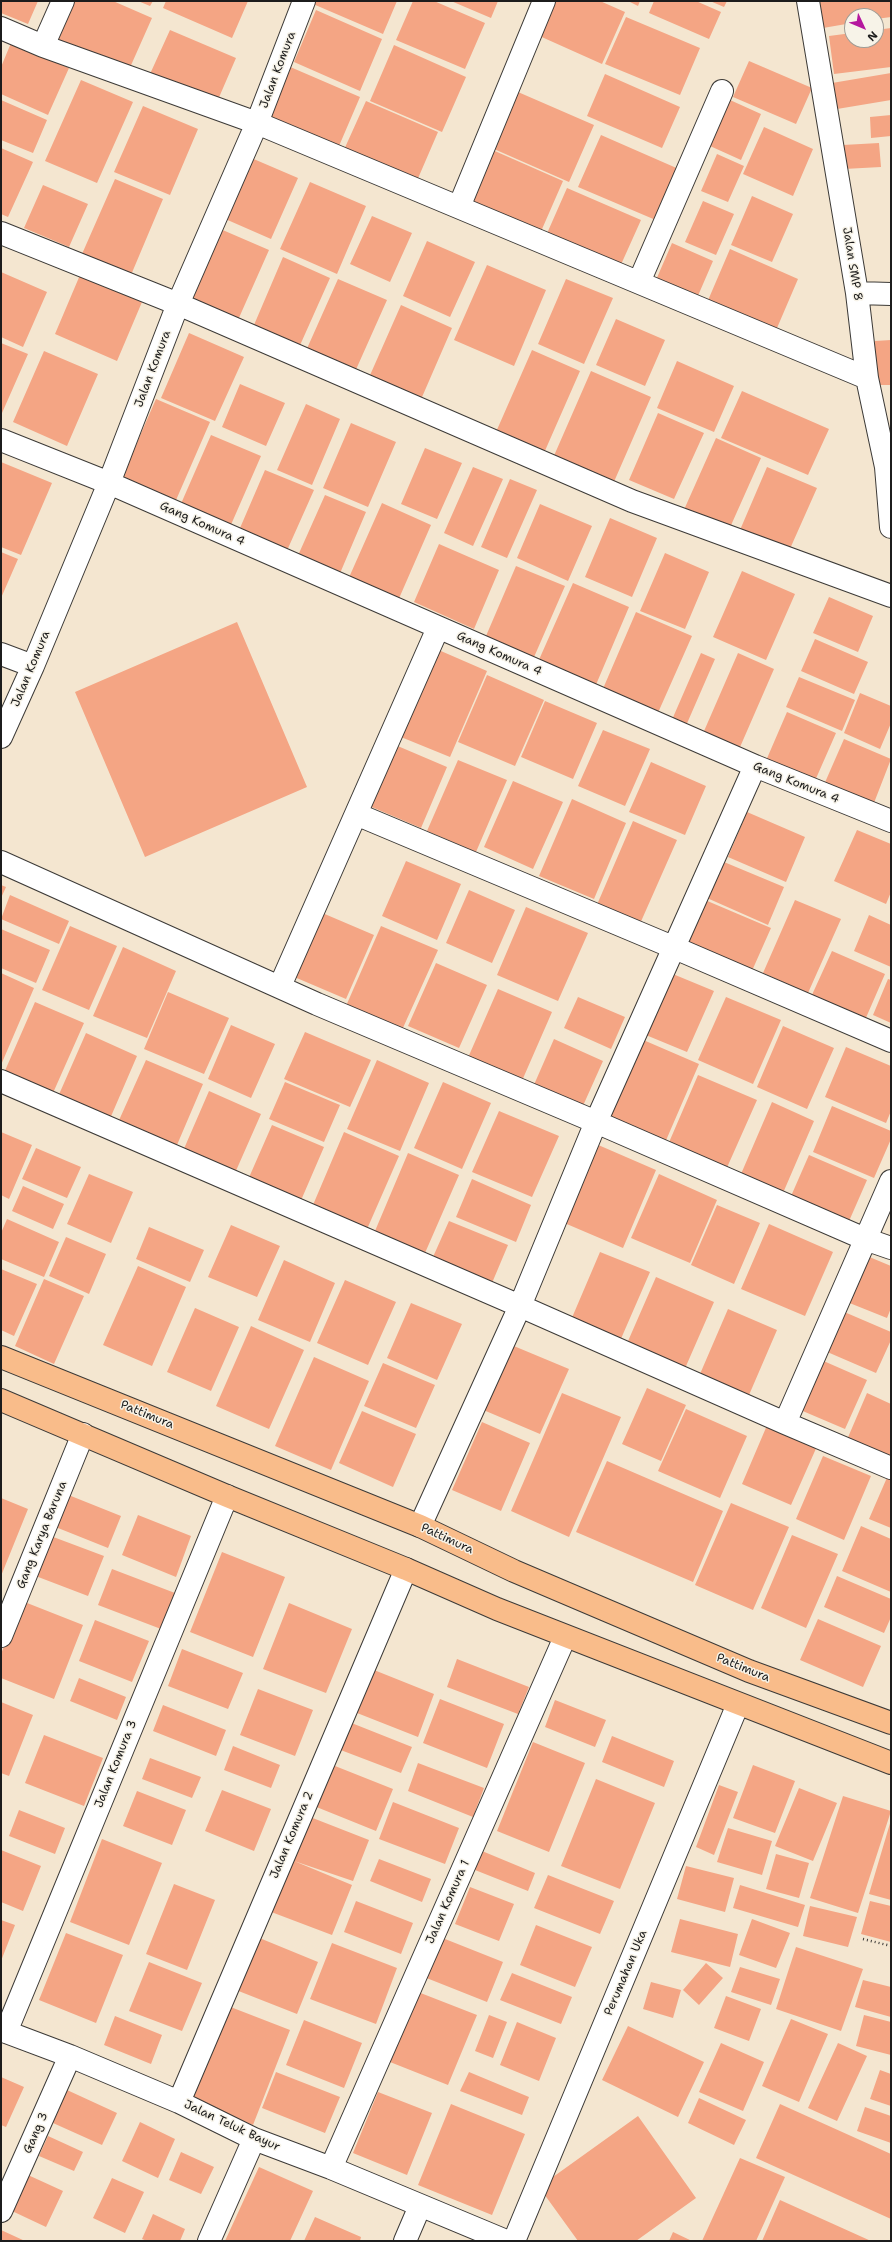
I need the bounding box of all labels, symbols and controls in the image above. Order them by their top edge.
north arrow [844,8,884,48]
text: N [864,28,881,44]
street label: Jalan Komura [257,30,299,110]
street label: Jalan SMP 8 [839,226,865,302]
street label: Jalan Komura [132,329,174,409]
street label: Gang Komura 4 [157,499,247,549]
street label: Jalan Komura [9,629,53,709]
street label: Gang Komura 4 [454,629,544,679]
street label: Gang Komura 4 [751,759,841,807]
street label: Pattimura [118,1398,176,1432]
street label: Gang Karya Baruna [14,1479,70,1591]
street label: Pattimura [418,1521,476,1557]
street label: Pattimura [714,1651,772,1685]
street label: Jalan Komura 3 [92,1718,140,1810]
street label: Jalan Komura 2 [267,1789,317,1881]
street label: Jalan Komura 1 [423,1858,473,1946]
street label: Perumahan Uka [602,1928,650,2018]
street label: Jalan Teluk Bayur [182,2097,282,2155]
street label: Gang 3 [21,2110,51,2156]

